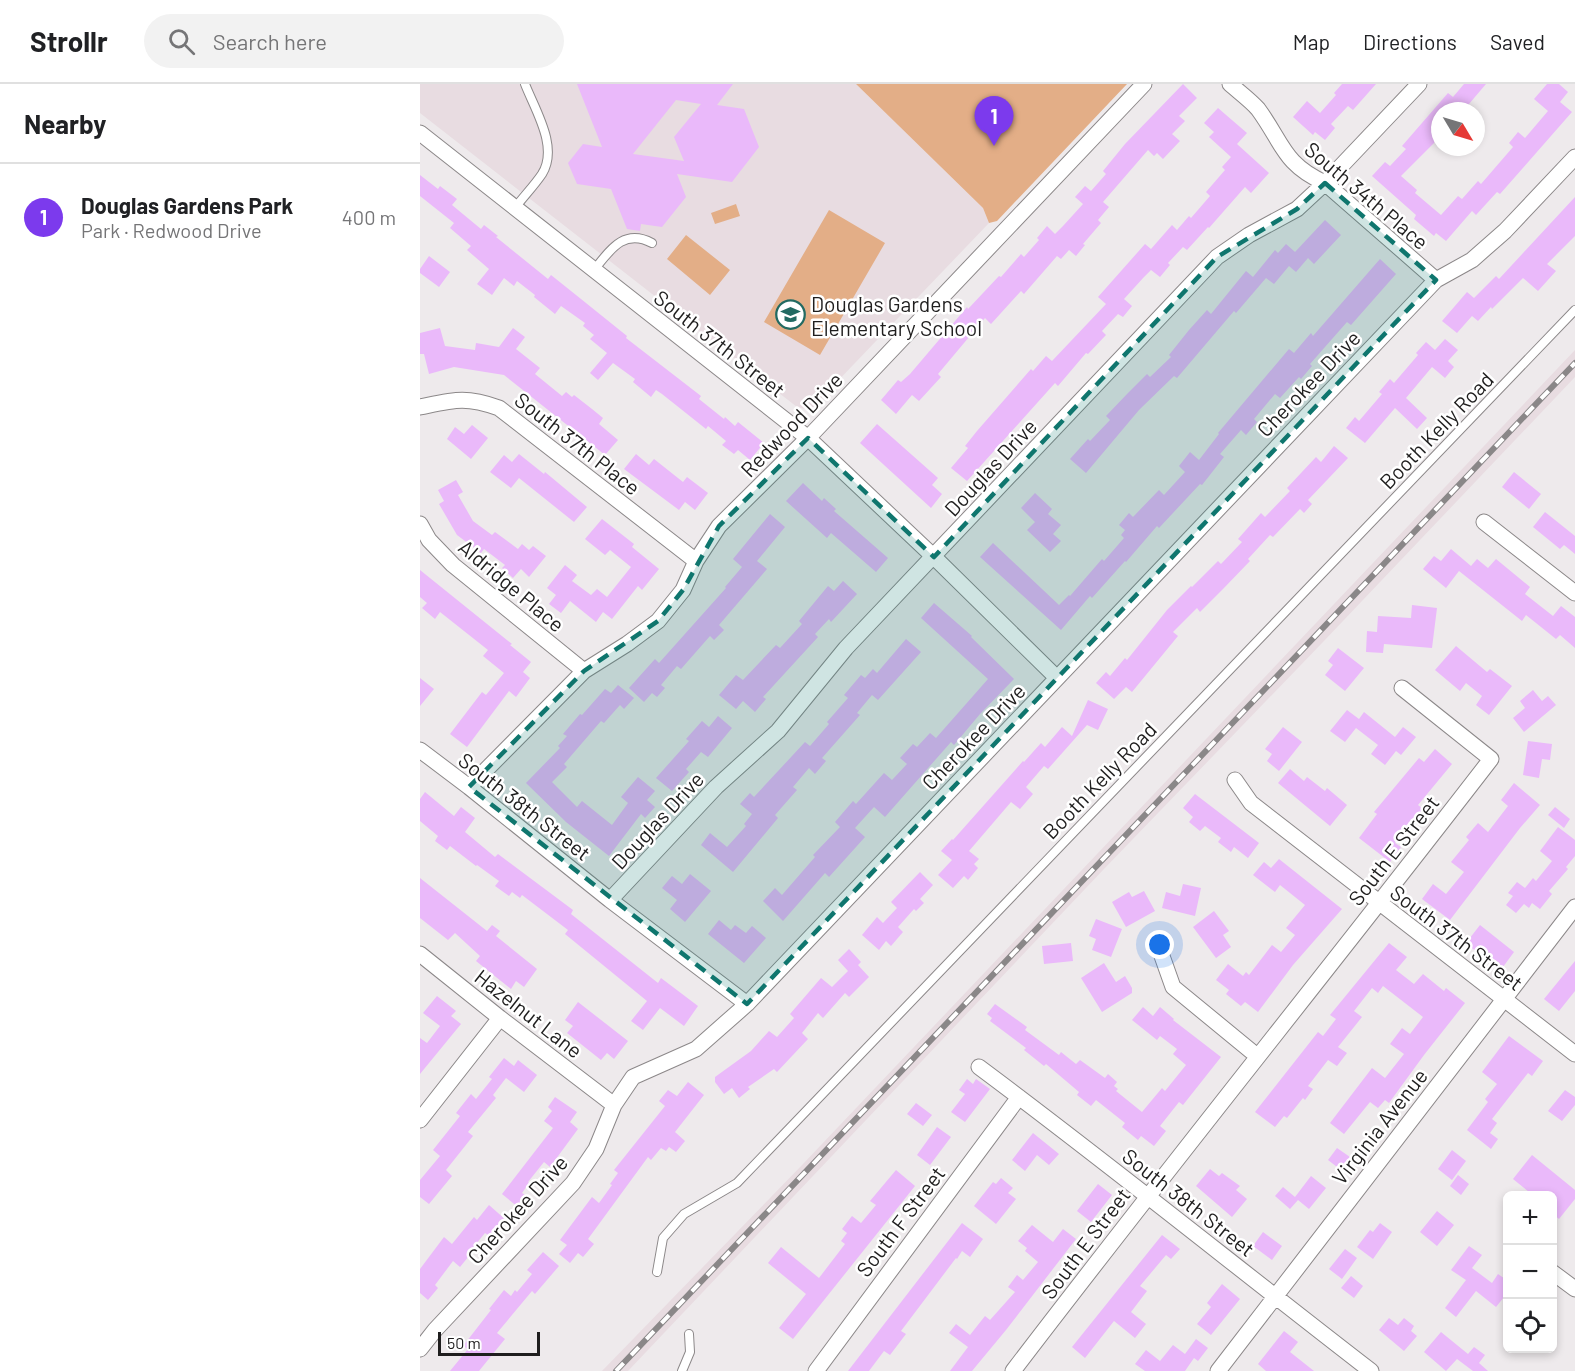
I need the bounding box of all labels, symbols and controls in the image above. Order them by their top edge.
search box [144,14,564,68]
text: Strollr [30,24,108,58]
icon: search [165,25,198,58]
text: Search here [213,28,327,54]
text: Map [1293,29,1330,54]
text: Directions [1363,29,1457,54]
text: Saved [1490,29,1545,54]
pin: 1 [974,97,1014,146]
north arrow [1431,102,1485,156]
text: Nearby [24,108,106,139]
street label: South 34th Place [1300,136,1434,254]
text: Douglas Gardens Park [81,192,293,218]
text: 1 [40,205,47,229]
text: 400 m [342,205,396,229]
text: Park · Redwood Drive [81,218,262,242]
street label: South 37th Street [650,284,790,402]
place label: Douglas Gardens Elementary School [811,291,982,340]
school or university icon: Douglas Gardens Elementary School [774,299,806,331]
street label: Cherokee Drive [1251,325,1365,441]
street label: Booth Kelly Road [1374,366,1498,494]
street label: Redwood Drive [735,367,847,481]
street label: South 37th Place [510,386,646,500]
street label: Douglas Drive [939,413,1041,521]
street label: Aldridge Place [454,534,570,636]
street label: Cherokee Drive [916,678,1030,794]
street label: Booth Kelly Road [1037,716,1161,844]
street label: South 38th Street [454,747,596,865]
street label: Douglas Drive [606,766,708,874]
street label: South E Street [1342,790,1444,910]
street label: South 37th Street [1386,879,1528,995]
your location [1145,930,1174,959]
street label: Hazelnut Lane [470,963,588,1063]
street label: Virginia Avenue [1326,1063,1432,1189]
street label: South 38th Street [1118,1143,1260,1261]
street label: Cherokee Drive [462,1150,572,1268]
street label: South F Street [850,1161,950,1281]
street label: South E Street [1035,1183,1135,1303]
map controls [1503,1191,1557,1353]
button: + [1503,1191,1557,1245]
button: − [1503,1245,1557,1299]
button: locate [1503,1299,1557,1353]
scale bar [438,1329,540,1356]
text: 50 m [447,1333,481,1352]

